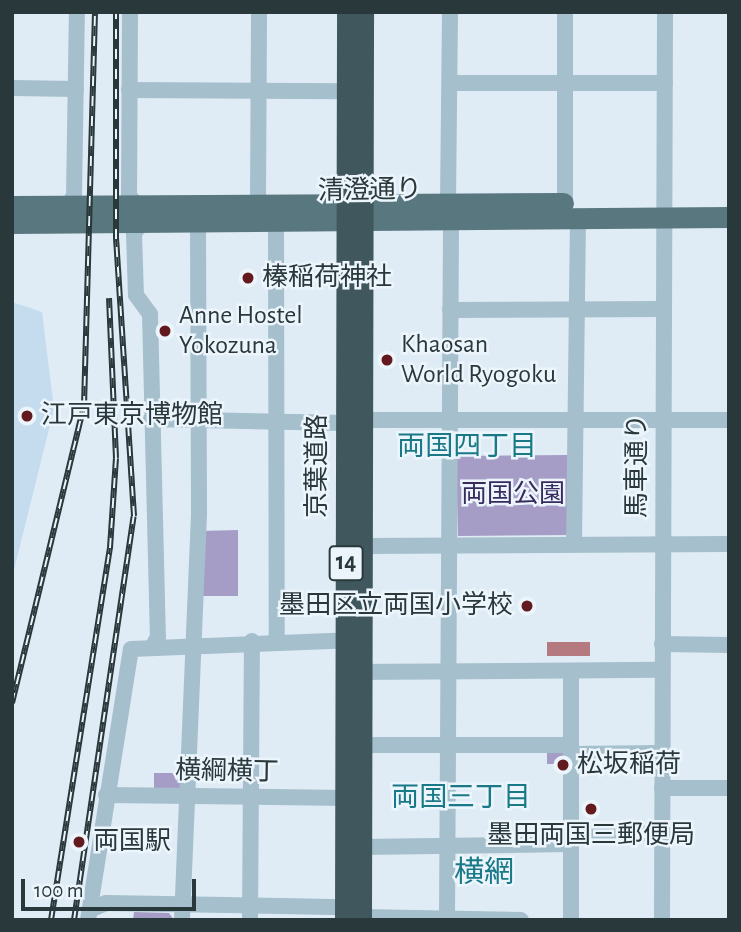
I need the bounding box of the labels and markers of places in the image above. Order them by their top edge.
place label: 榛稲荷神社 [262,262,392,294]
marker: 榛稲荷神社 [240,270,256,286]
place label: Anne Hostel Yokozuna [179,300,303,362]
marker: Anne Hostel Yokozuna [157,323,173,339]
place label: Khaosan World Ryogoku [401,329,556,390]
marker: Khaosan World Ryogoku [379,352,395,368]
place label: 江戸東京博物館 [41,400,223,432]
marker: 江戸東京博物館 [19,408,35,424]
place label: 墨田区立両国小学校 [279,590,513,622]
marker: 墨田区立両国小学校 [519,598,535,614]
place label: 松坂稲荷 [577,749,681,781]
marker: 松坂稲荷 [555,757,571,773]
marker: 墨田両国三郵便局 [583,801,599,817]
place label: 墨田両国三郵便局 [487,820,695,852]
place label: 両国駅 [93,826,171,858]
marker: 両国駅 [71,834,87,850]

